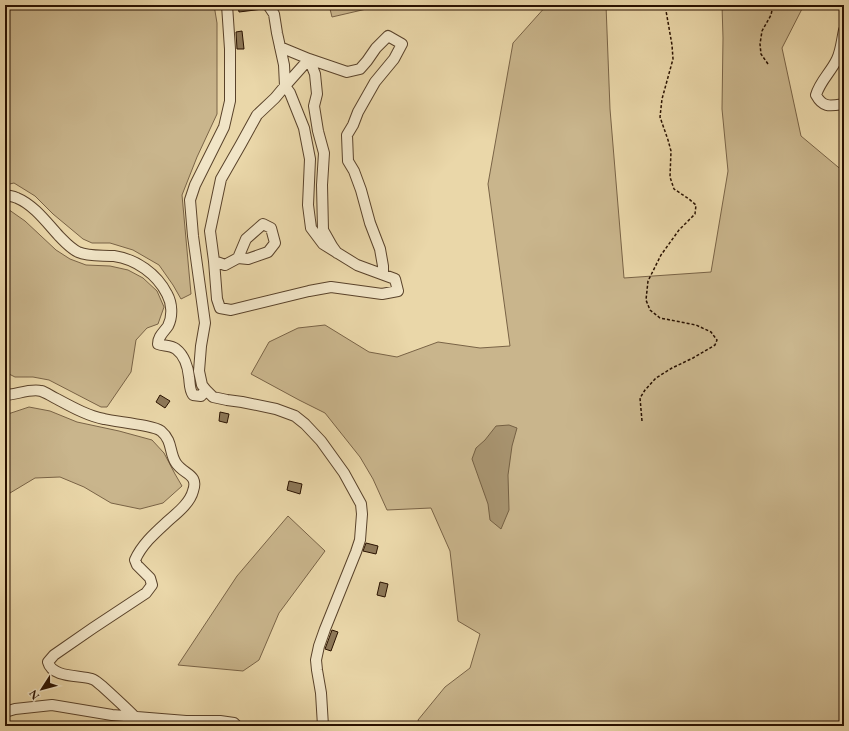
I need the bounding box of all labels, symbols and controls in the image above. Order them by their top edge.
north arrow [22,669,62,709]
text: N [26,687,42,703]

